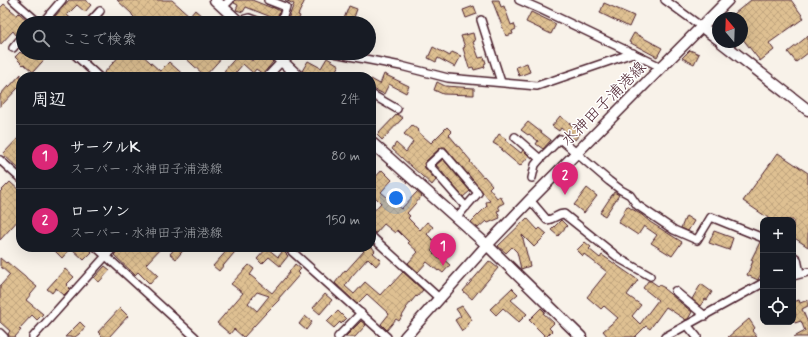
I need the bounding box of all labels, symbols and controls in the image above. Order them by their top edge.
north arrow [712,12,748,48]
search box [16,16,376,60]
icon: search [30,27,52,49]
text: ここで検索 [62,30,137,50]
street label: 水神田子浦港線 [557,57,651,151]
text: 周辺 [32,89,66,111]
text: 2件 [341,91,360,108]
text: サークルK [70,138,140,158]
text: 1 [42,148,48,165]
text: 80 m [331,148,360,165]
text: スーパー · 水神田子浦港線 [70,161,222,178]
pin: 2 [552,162,578,195]
your location [386,188,406,208]
text: ローソン [70,202,130,222]
text: 2 [42,212,48,229]
text: 150 m [326,212,360,229]
map controls [760,217,796,325]
button: + [760,217,796,253]
text: スーパー · 水神田子浦港線 [70,225,222,242]
pin: 1 [430,233,456,266]
button: − [760,253,796,289]
button: locate [760,289,796,325]

